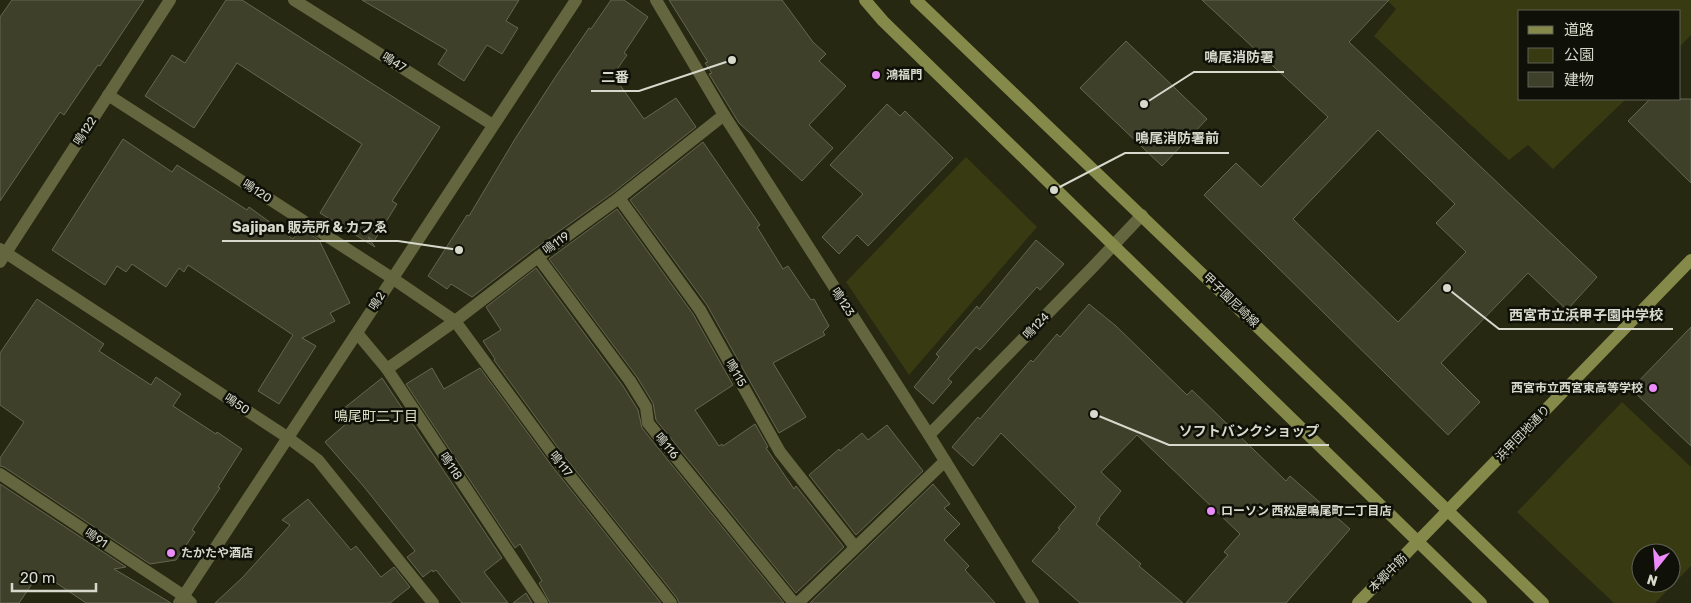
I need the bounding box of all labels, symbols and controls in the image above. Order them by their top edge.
legend [1518,10,1681,100]
text: 道路 [1564,21,1594,39]
callout: 鳴尾消防署 [1194,43,1284,72]
text: 公園 [1564,46,1594,64]
street label: 鳴47 [380,49,408,75]
text: 鳴尾消防署 [1204,49,1274,66]
callout: 二番 [591,62,639,91]
place label: 鴻福門 [886,68,922,82]
text: 二番 [601,69,629,86]
marker: 鴻福門 [870,69,882,81]
text: 建物 [1564,71,1594,89]
street label: 鳴122 [71,114,99,148]
callout: 鳴尾消防署前 [1125,124,1229,153]
text: 鳴尾消防署前 [1135,130,1219,147]
street label: 鳴120 [240,176,274,206]
callout: Sajipan 販売所 & カフゑ [222,212,398,241]
text: Sajipan 販売所 & カフゑ [232,219,388,236]
street label: 鳴119 [540,229,572,257]
street label: 甲子園尼崎線 [1200,270,1262,330]
street label: 鳴123 [829,285,857,319]
street label: 鳴2 [366,289,388,313]
callout: 西宮市立浜甲子園中学校 [1499,300,1673,329]
text: 西宮市立浜甲子園中学校 [1509,307,1663,324]
street label: 鳴124 [1020,309,1052,342]
street label: 鳴115 [723,357,749,389]
place label: 西宮市立西宮東高等学校 [1511,381,1643,395]
marker: 西宮市立西宮東高等学校 [1647,382,1659,394]
street label: 鳴50 [222,391,252,417]
street label: 浜甲団地通り [1493,402,1553,464]
district label: 鳴尾町二丁目 [334,408,418,425]
callout: ソフトバンクショップ [1169,416,1329,445]
text: ソフトバンクショップ [1179,423,1319,440]
street label: 鳴116 [652,430,682,462]
street label: 鳴117 [547,448,575,480]
street label: 鳴118 [437,450,465,482]
place label: ローソン 西松屋鳴尾町二丁目店 [1221,504,1392,518]
marker: ローソン 西松屋鳴尾町二丁目店 [1205,505,1217,517]
street label: 鳴91 [82,525,110,551]
north arrow [1631,543,1681,593]
place label: たかたや酒店 [181,546,253,560]
marker: たかたや酒店 [165,547,177,559]
street label: 本郷中筋 [1366,551,1410,595]
scale bar [12,560,96,592]
text: 20 m [20,569,55,587]
text: N [1645,570,1660,590]

